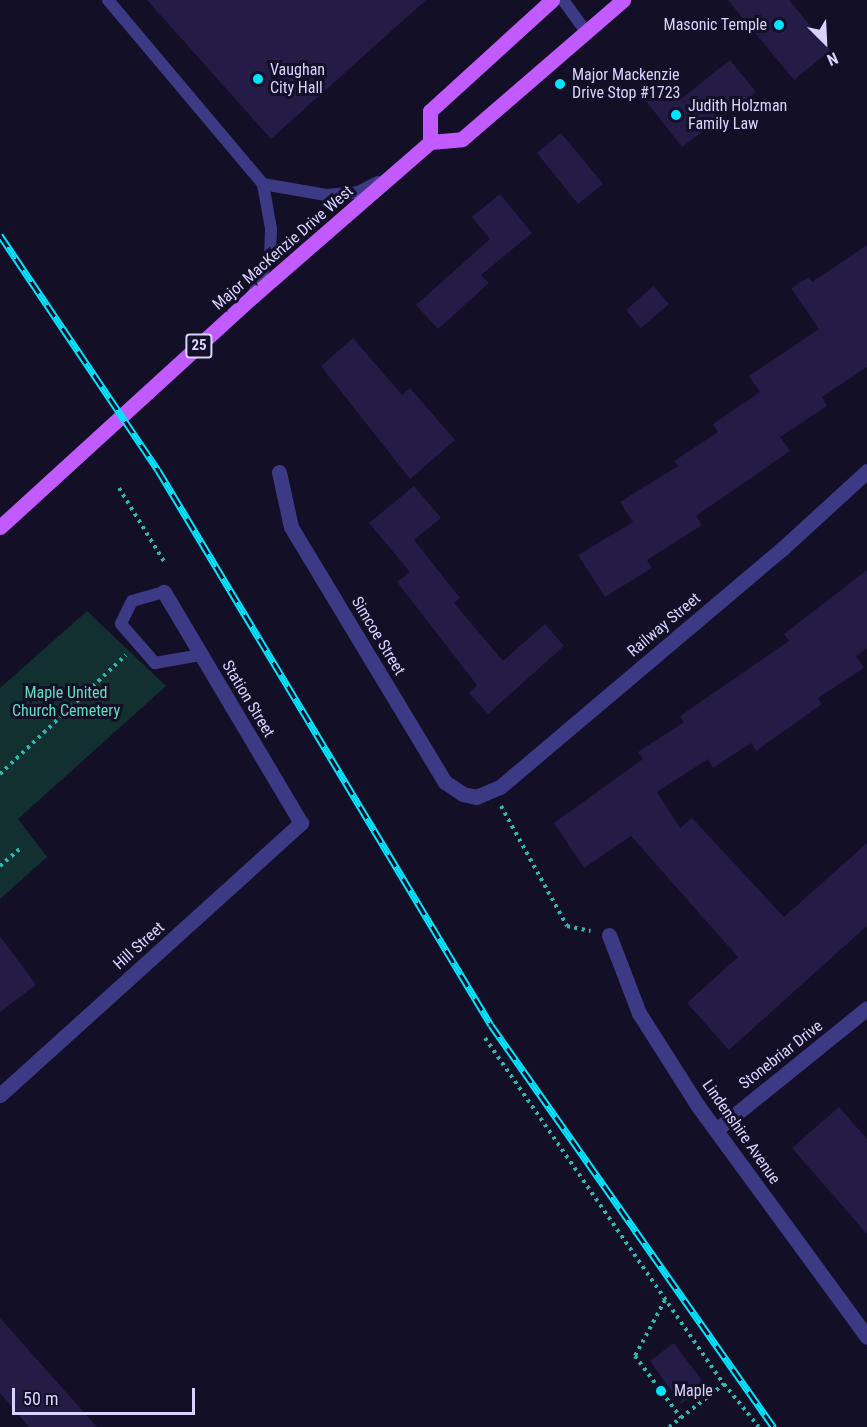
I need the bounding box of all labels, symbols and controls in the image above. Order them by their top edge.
north arrow [795,12,855,72]
place label: Masonic Temple [663,15,767,35]
marker: Masonic Temple [772,18,786,32]
text: N [824,48,841,70]
place label: Vaughan City Hall [270,60,325,98]
place label: Major Mackenzie Drive Stop #1723 [572,65,680,103]
marker: Vaughan City Hall [251,72,265,86]
marker: Major Mackenzie Drive Stop #1723 [553,77,567,91]
place label: Judith Holzman Family Law [688,96,787,134]
marker: Judith Holzman Family Law [669,108,683,122]
street label: Major MacKenzie Drive West [209,182,357,314]
road number: 25 [184,334,214,358]
street label: Railway Street [624,589,704,661]
street label: Simcoe Street [347,593,409,679]
street label: Station Street [218,657,278,741]
park label: Maple United Church Cemetery [12,683,120,721]
street label: Hill Street [110,918,168,974]
street label: Stonebriar Drive [735,1016,827,1094]
street label: Lindenshire Avenue [698,1076,784,1188]
scale bar [15,1376,198,1414]
place label: Maple [674,1381,713,1401]
marker: Maple [652,1382,670,1400]
text: 50 m [23,1388,58,1409]

